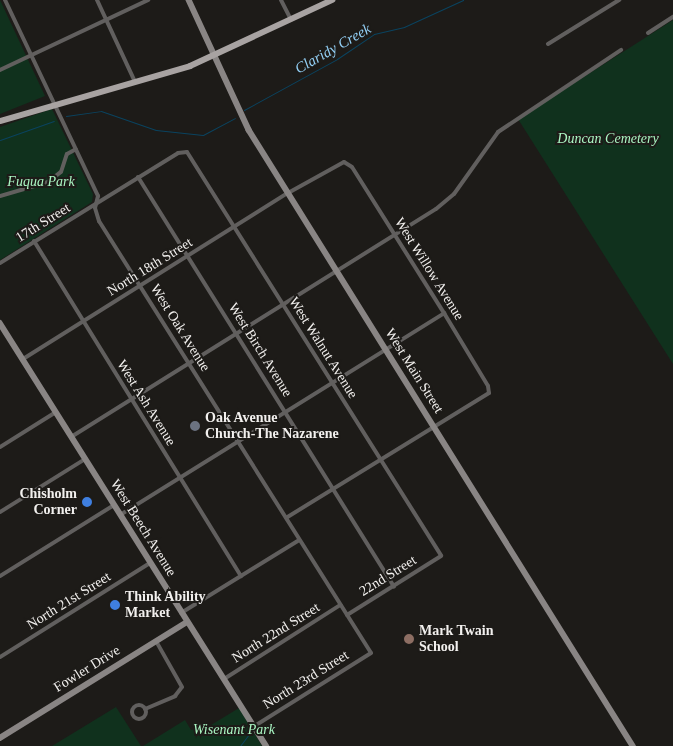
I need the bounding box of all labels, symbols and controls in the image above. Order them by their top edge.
water label: Claridy Creek [292,20,374,78]
park label: Duncan Cemetery [557,131,659,147]
park label: Fuqua Park [7,174,75,190]
street label: 17th Street [13,200,73,246]
street label: West Willow Avenue [390,214,468,324]
street label: North 18th Street [104,234,196,300]
street label: West Oak Avenue [146,281,214,375]
street label: West Walnut Avenue [285,294,361,402]
street label: West Birch Avenue [224,300,296,400]
street label: West Main Street [381,325,447,417]
street label: West Ash Avenue [112,356,180,450]
place label: Oak Avenue Church-The Nazarene [205,410,339,442]
marker: Oak Avenue Church-The Nazarene [189,420,201,432]
street label: West Beech Avenue [106,476,180,580]
place label: Chisholm Corner [19,486,77,518]
marker: Chisholm Corner [81,496,93,508]
street label: 22nd Street [356,552,420,600]
street label: North 21st Street [24,569,114,633]
place label: Think Ability Market [125,589,206,622]
marker: Think Ability Market [109,599,121,611]
street label: North 22nd Street [229,599,323,667]
place label: Mark Twain School [419,623,494,656]
marker: Mark Twain School [403,633,415,645]
street label: Fowler Drive [51,642,123,696]
street label: North 23rd Street [260,647,352,713]
park label: Wisenant Park [193,722,275,738]

